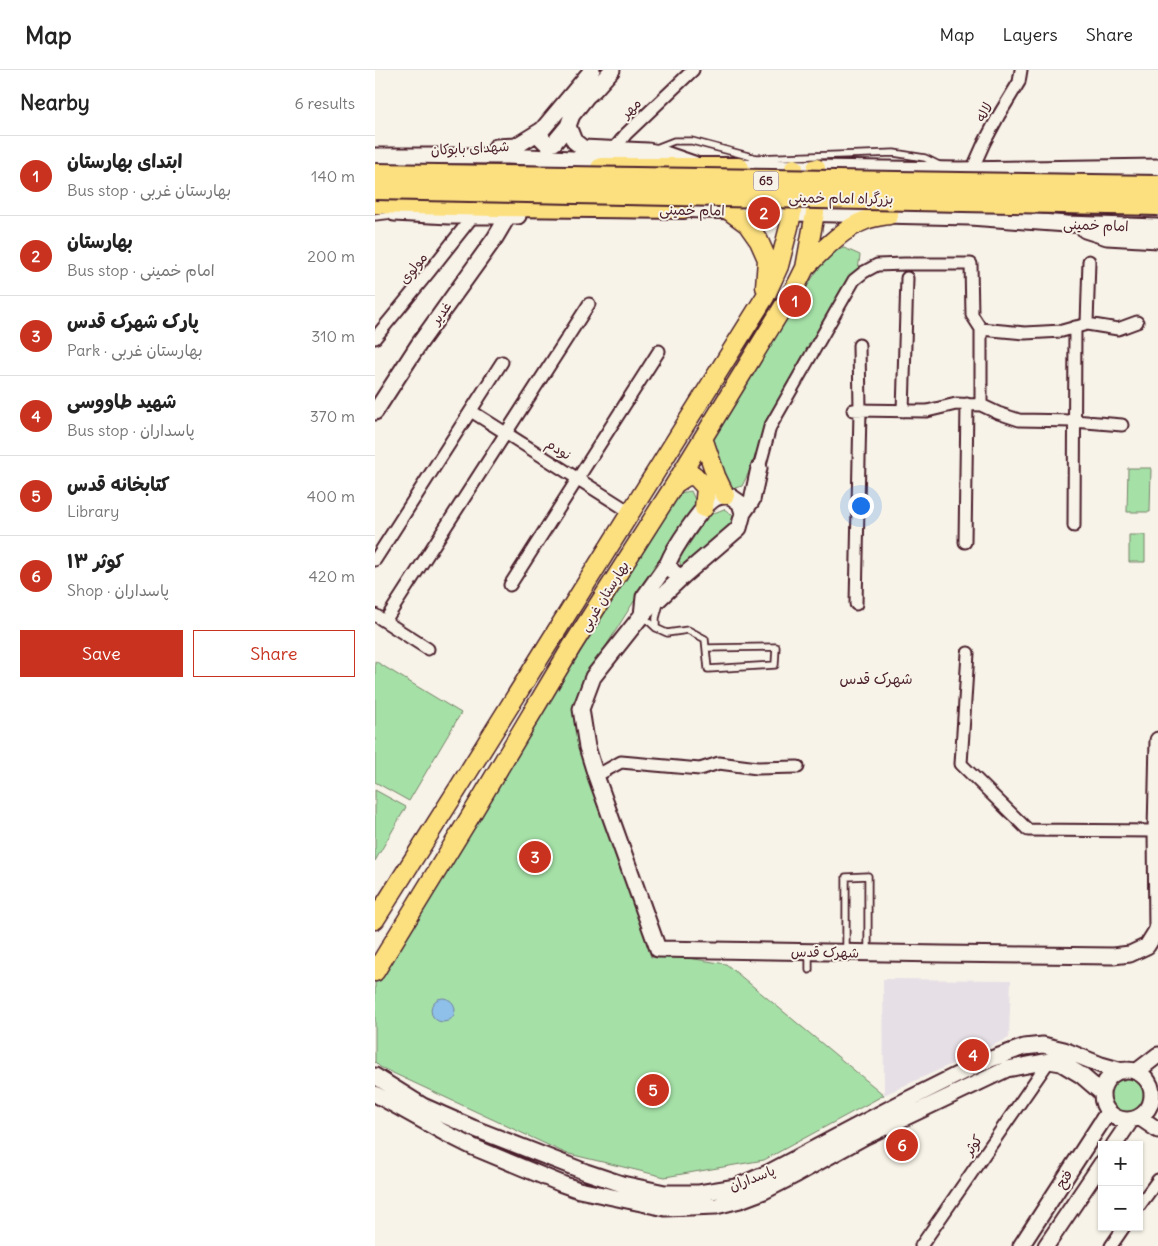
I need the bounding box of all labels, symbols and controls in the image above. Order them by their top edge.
text: Map [25,20,72,50]
text: Map [939,23,974,46]
text: Layers [1002,23,1058,46]
text: Share [1086,23,1133,46]
text: Nearby [20,89,90,116]
text: 6 results [294,93,355,113]
street label: مهر [616,94,645,123]
street label: لاله [971,99,997,125]
street label: شهدای بابوکان [430,137,510,159]
text: ابتدای بهارستان [67,149,182,173]
text: 1 [33,166,39,186]
text: 140 m [311,166,355,186]
road number: 65 [753,172,779,190]
text: Bus stop · بهارستان غربی [67,180,231,200]
street label: بزرگراه امام خمینی [788,188,893,210]
pin: 2 [748,194,780,232]
street label: امام خمینی [659,200,725,222]
street label: امام خمینی [1063,215,1129,237]
text: بهارستان [67,229,133,253]
text: 2 [32,246,40,266]
text: 200 m [307,246,355,266]
street label: مولوی [395,249,431,287]
text: Bus stop · امام خمینی [67,260,215,280]
pin: 1 [779,282,811,320]
street label: غدیر [426,298,455,329]
text: پارک شهرک قدس [67,309,199,333]
text: 3 [31,326,41,346]
text: 310 m [311,326,355,346]
text: Park · بهارستان غربی [67,340,203,360]
text: شهید طاووسی [67,389,176,413]
text: 4 [31,406,41,426]
text: 370 m [310,406,355,426]
text: Bus stop · پاسداران [67,420,195,440]
street label: نودم [541,434,575,466]
text: کتابخانه قدس [67,472,170,496]
text: 5 [31,486,41,506]
text: 400 m [307,486,355,506]
your location [848,493,874,519]
text: Library [67,501,119,521]
text: کوثر ۱۳ [67,549,124,573]
street label: بهارستان غربی [575,557,633,635]
text: 6 [31,566,41,586]
text: 420 m [309,566,355,586]
text: Shop · پاسداران [67,580,169,600]
button: Save [20,630,183,677]
button: Share [193,630,355,677]
district label: شهرک قدس [839,669,913,688]
pin: 3 [519,838,551,876]
street label: شهرک قدس [791,942,859,962]
pin: 4 [957,1036,989,1074]
pin: 5 [637,1071,669,1109]
pin: 6 [886,1126,918,1164]
street label: کوثر [959,1131,986,1160]
map controls [1098,1141,1143,1231]
button: + [1098,1141,1143,1186]
street label: پاسداران [726,1161,778,1196]
street label: فتح [1051,1166,1077,1192]
button: − [1098,1186,1143,1231]

